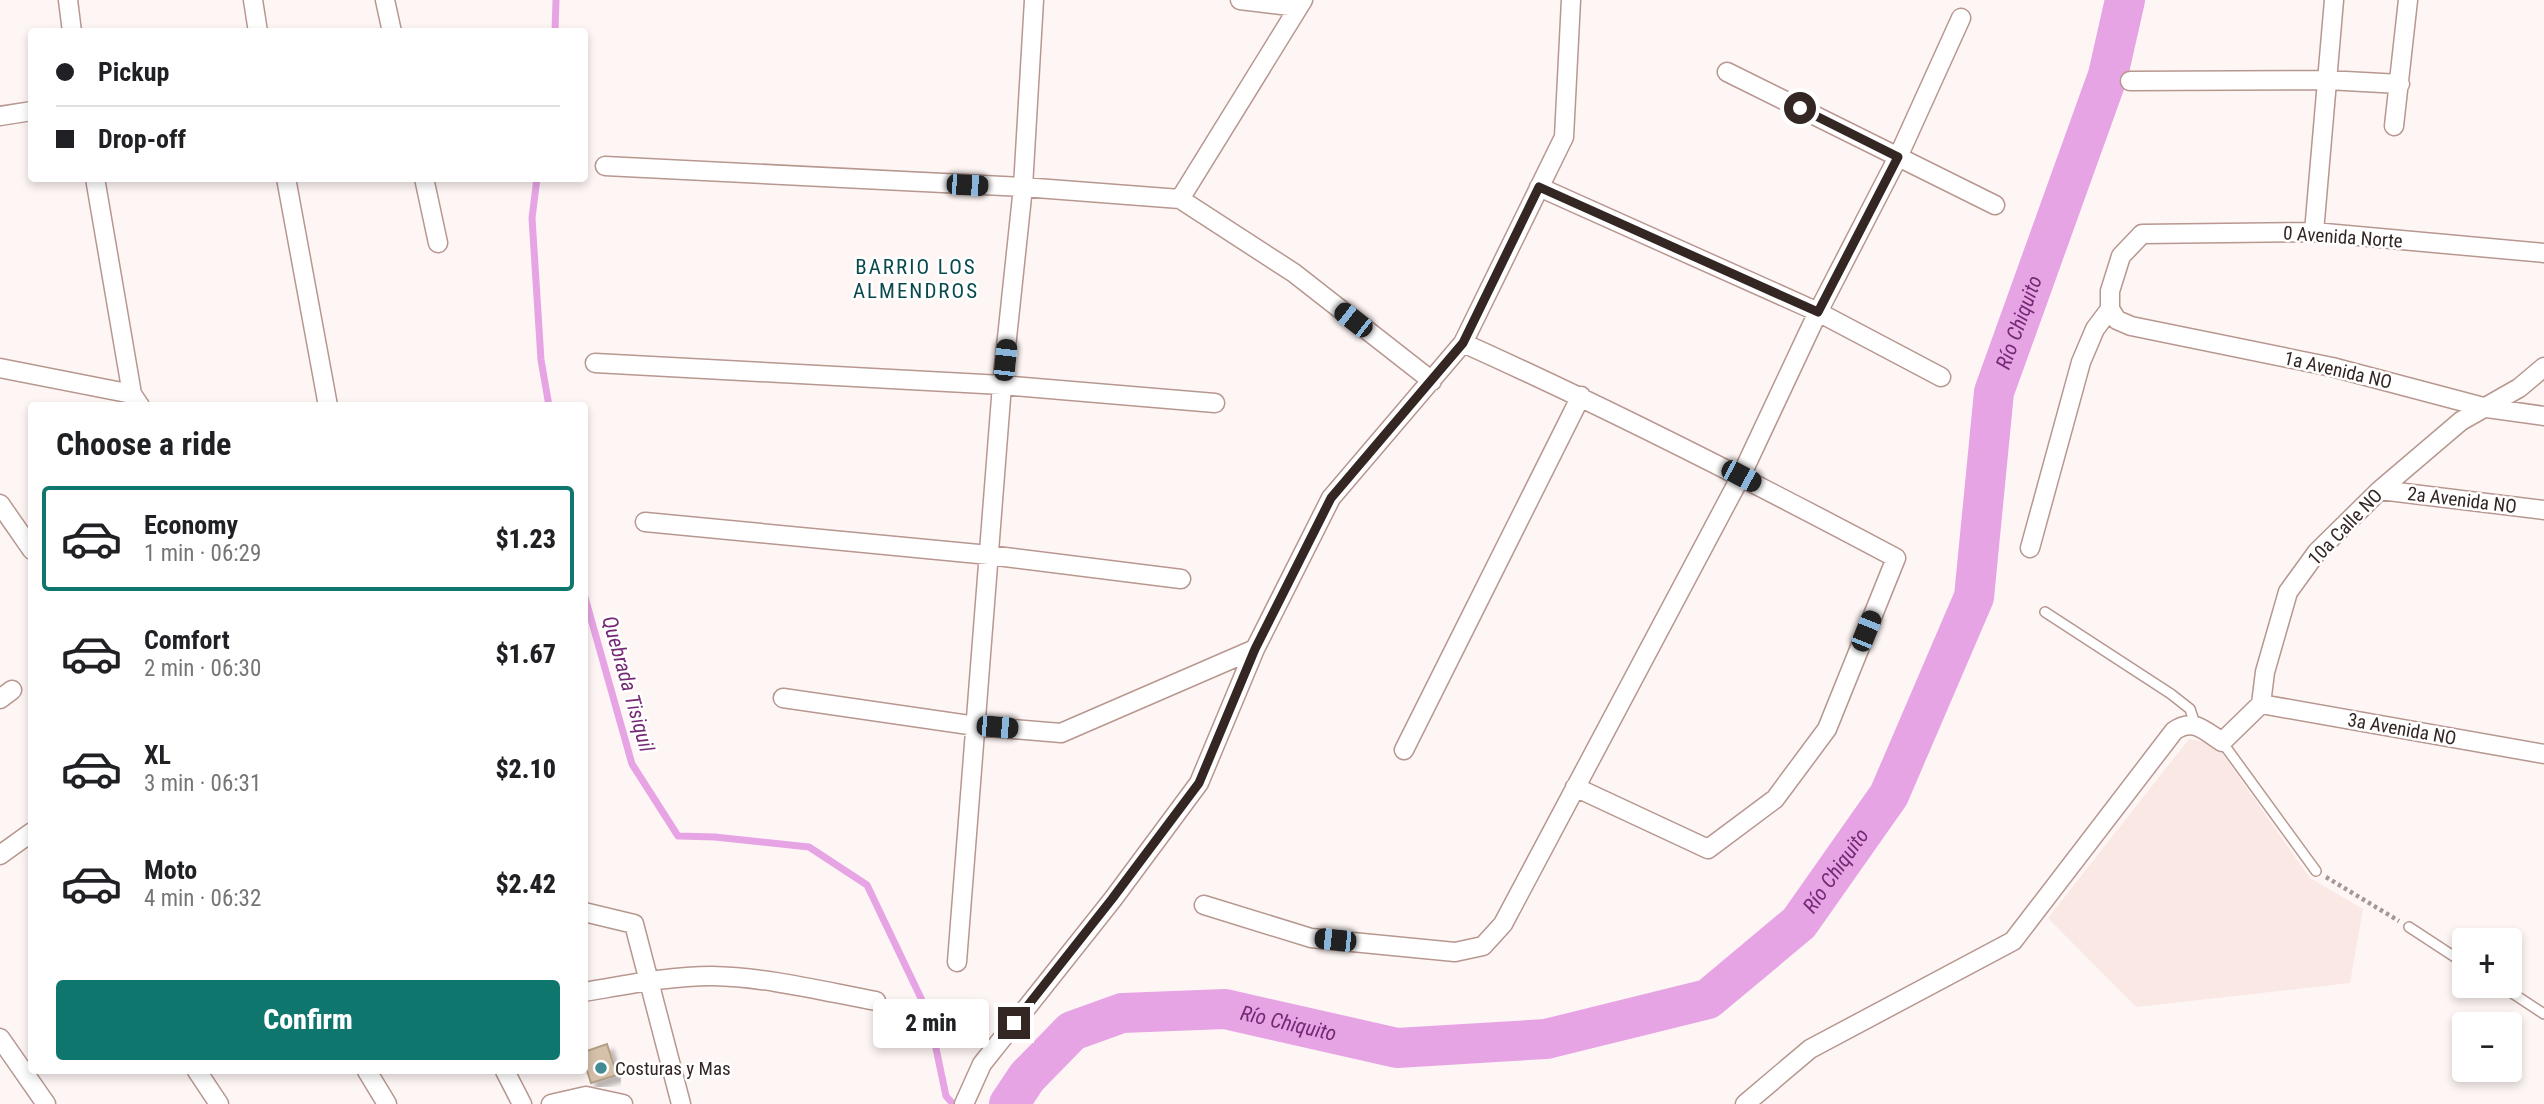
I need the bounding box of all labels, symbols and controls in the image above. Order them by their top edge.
text: Pickup [98,57,169,87]
route start [1784,92,1816,124]
text: Drop-off [98,124,186,154]
car [946,173,989,197]
street label: 0 Avenida Norte [2282,221,2404,253]
district label: BARRIO LOS ALMENDROS [853,255,979,303]
water label: Río Chiquito [1991,272,2047,372]
car [1330,299,1377,341]
car [993,338,1018,382]
street label: 1a Avenida NO [2282,346,2394,394]
text: Choose a ride [56,425,231,463]
car [1718,457,1765,495]
street label: 2a Avenida NO [2406,482,2518,518]
street label: 10a Calle NO [2303,484,2387,570]
icon: car [60,507,123,570]
text: Economy [144,510,238,540]
text: $1.23 [495,524,556,554]
text: 1 min · 06:29 [144,540,261,567]
car [1849,608,1884,654]
water label: Quebrada Tisiquil [597,613,659,755]
icon: car [60,622,123,685]
text: Comfort [144,625,230,655]
text: $1.67 [495,639,556,669]
text: 2 min · 06:30 [144,655,261,682]
street label: 3a Avenida NO [2346,708,2458,750]
car [976,715,1019,739]
icon: car [60,737,123,800]
text: XL [144,740,171,770]
text: $2.10 [495,754,556,784]
text: 3 min · 06:31 [144,770,261,797]
water label: Río Chiquito [1798,824,1874,918]
icon: car [60,852,123,915]
text: Moto [144,855,197,885]
text: $2.42 [495,869,556,899]
text: 4 min · 06:32 [144,885,261,912]
car [1314,927,1357,953]
map controls [2452,928,2522,1082]
button: + [2452,928,2522,998]
button: Confirm [56,980,560,1060]
callout: 2 min [874,998,990,1048]
water label: Río Chiquito [1238,1001,1339,1046]
route end [998,1007,1030,1039]
text: 2 min [905,1010,957,1037]
button: − [2452,1012,2522,1082]
place label: Costuras y Mas [615,1057,731,1080]
marker: Costuras y Mas [593,1060,609,1076]

